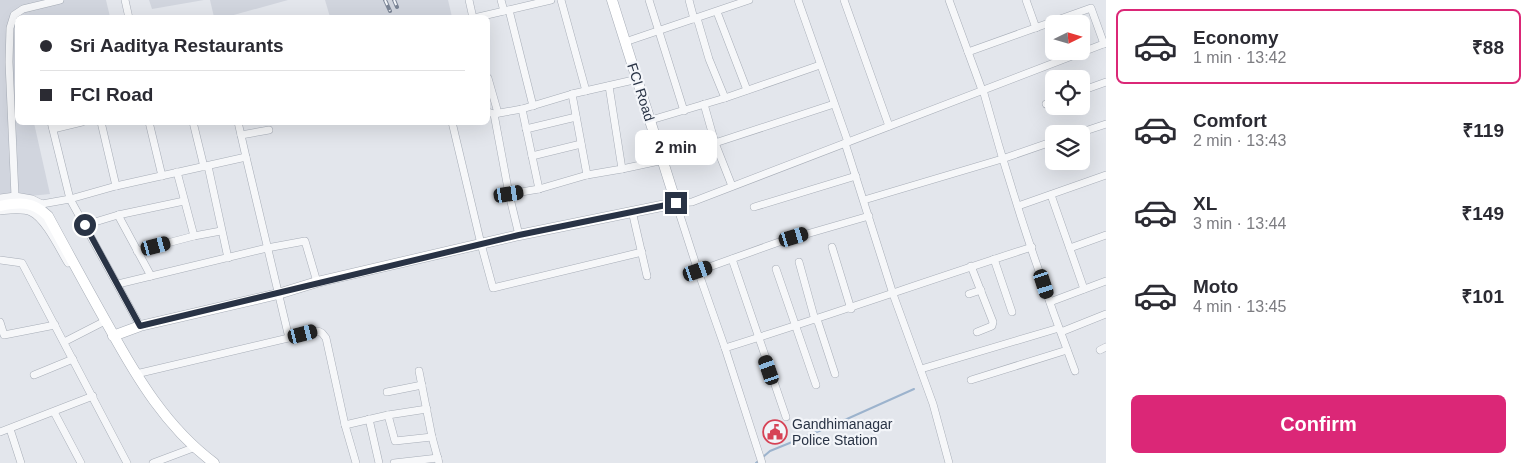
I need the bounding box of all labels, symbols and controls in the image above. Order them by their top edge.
north arrow [1045,15,1090,60]
map controls [1045,15,1090,170]
icon: car [1133,24,1178,69]
text: Economy [1193,27,1279,48]
text: Sri Aaditya Restaurants [70,35,284,56]
text: ₹88 [1472,37,1504,58]
text: 1 min · 13:42 [1193,49,1286,66]
street label: FCI Road [624,61,658,123]
button: locate [1045,70,1090,115]
text: FCI Road [70,84,153,105]
icon: car [1133,107,1178,152]
text: Comfort [1193,110,1267,131]
text: ₹119 [1462,120,1504,141]
button: layers [1045,125,1090,170]
callout: 2 min [635,130,717,166]
text: 2 min · 13:43 [1193,132,1286,149]
text: 2 min [655,139,697,156]
car [493,184,524,204]
icon: car [1133,190,1178,235]
route end [665,192,687,214]
text: XL [1193,193,1217,214]
text: ₹149 [1461,203,1504,224]
route start [74,214,96,236]
text: 3 min · 13:44 [1193,215,1286,232]
car [777,225,810,249]
car [139,235,172,257]
car [681,259,714,283]
car [1032,267,1055,301]
icon: car [1133,273,1178,318]
text: Moto [1193,276,1238,297]
text: ₹101 [1461,286,1504,307]
text: 4 min · 13:45 [1193,298,1286,315]
car [286,323,319,345]
car [757,353,780,387]
button: Confirm [1131,395,1506,453]
place label: Gandhimanagar Police Station [792,416,893,448]
public building icon: Gandhimanagar Police Station [762,419,788,445]

